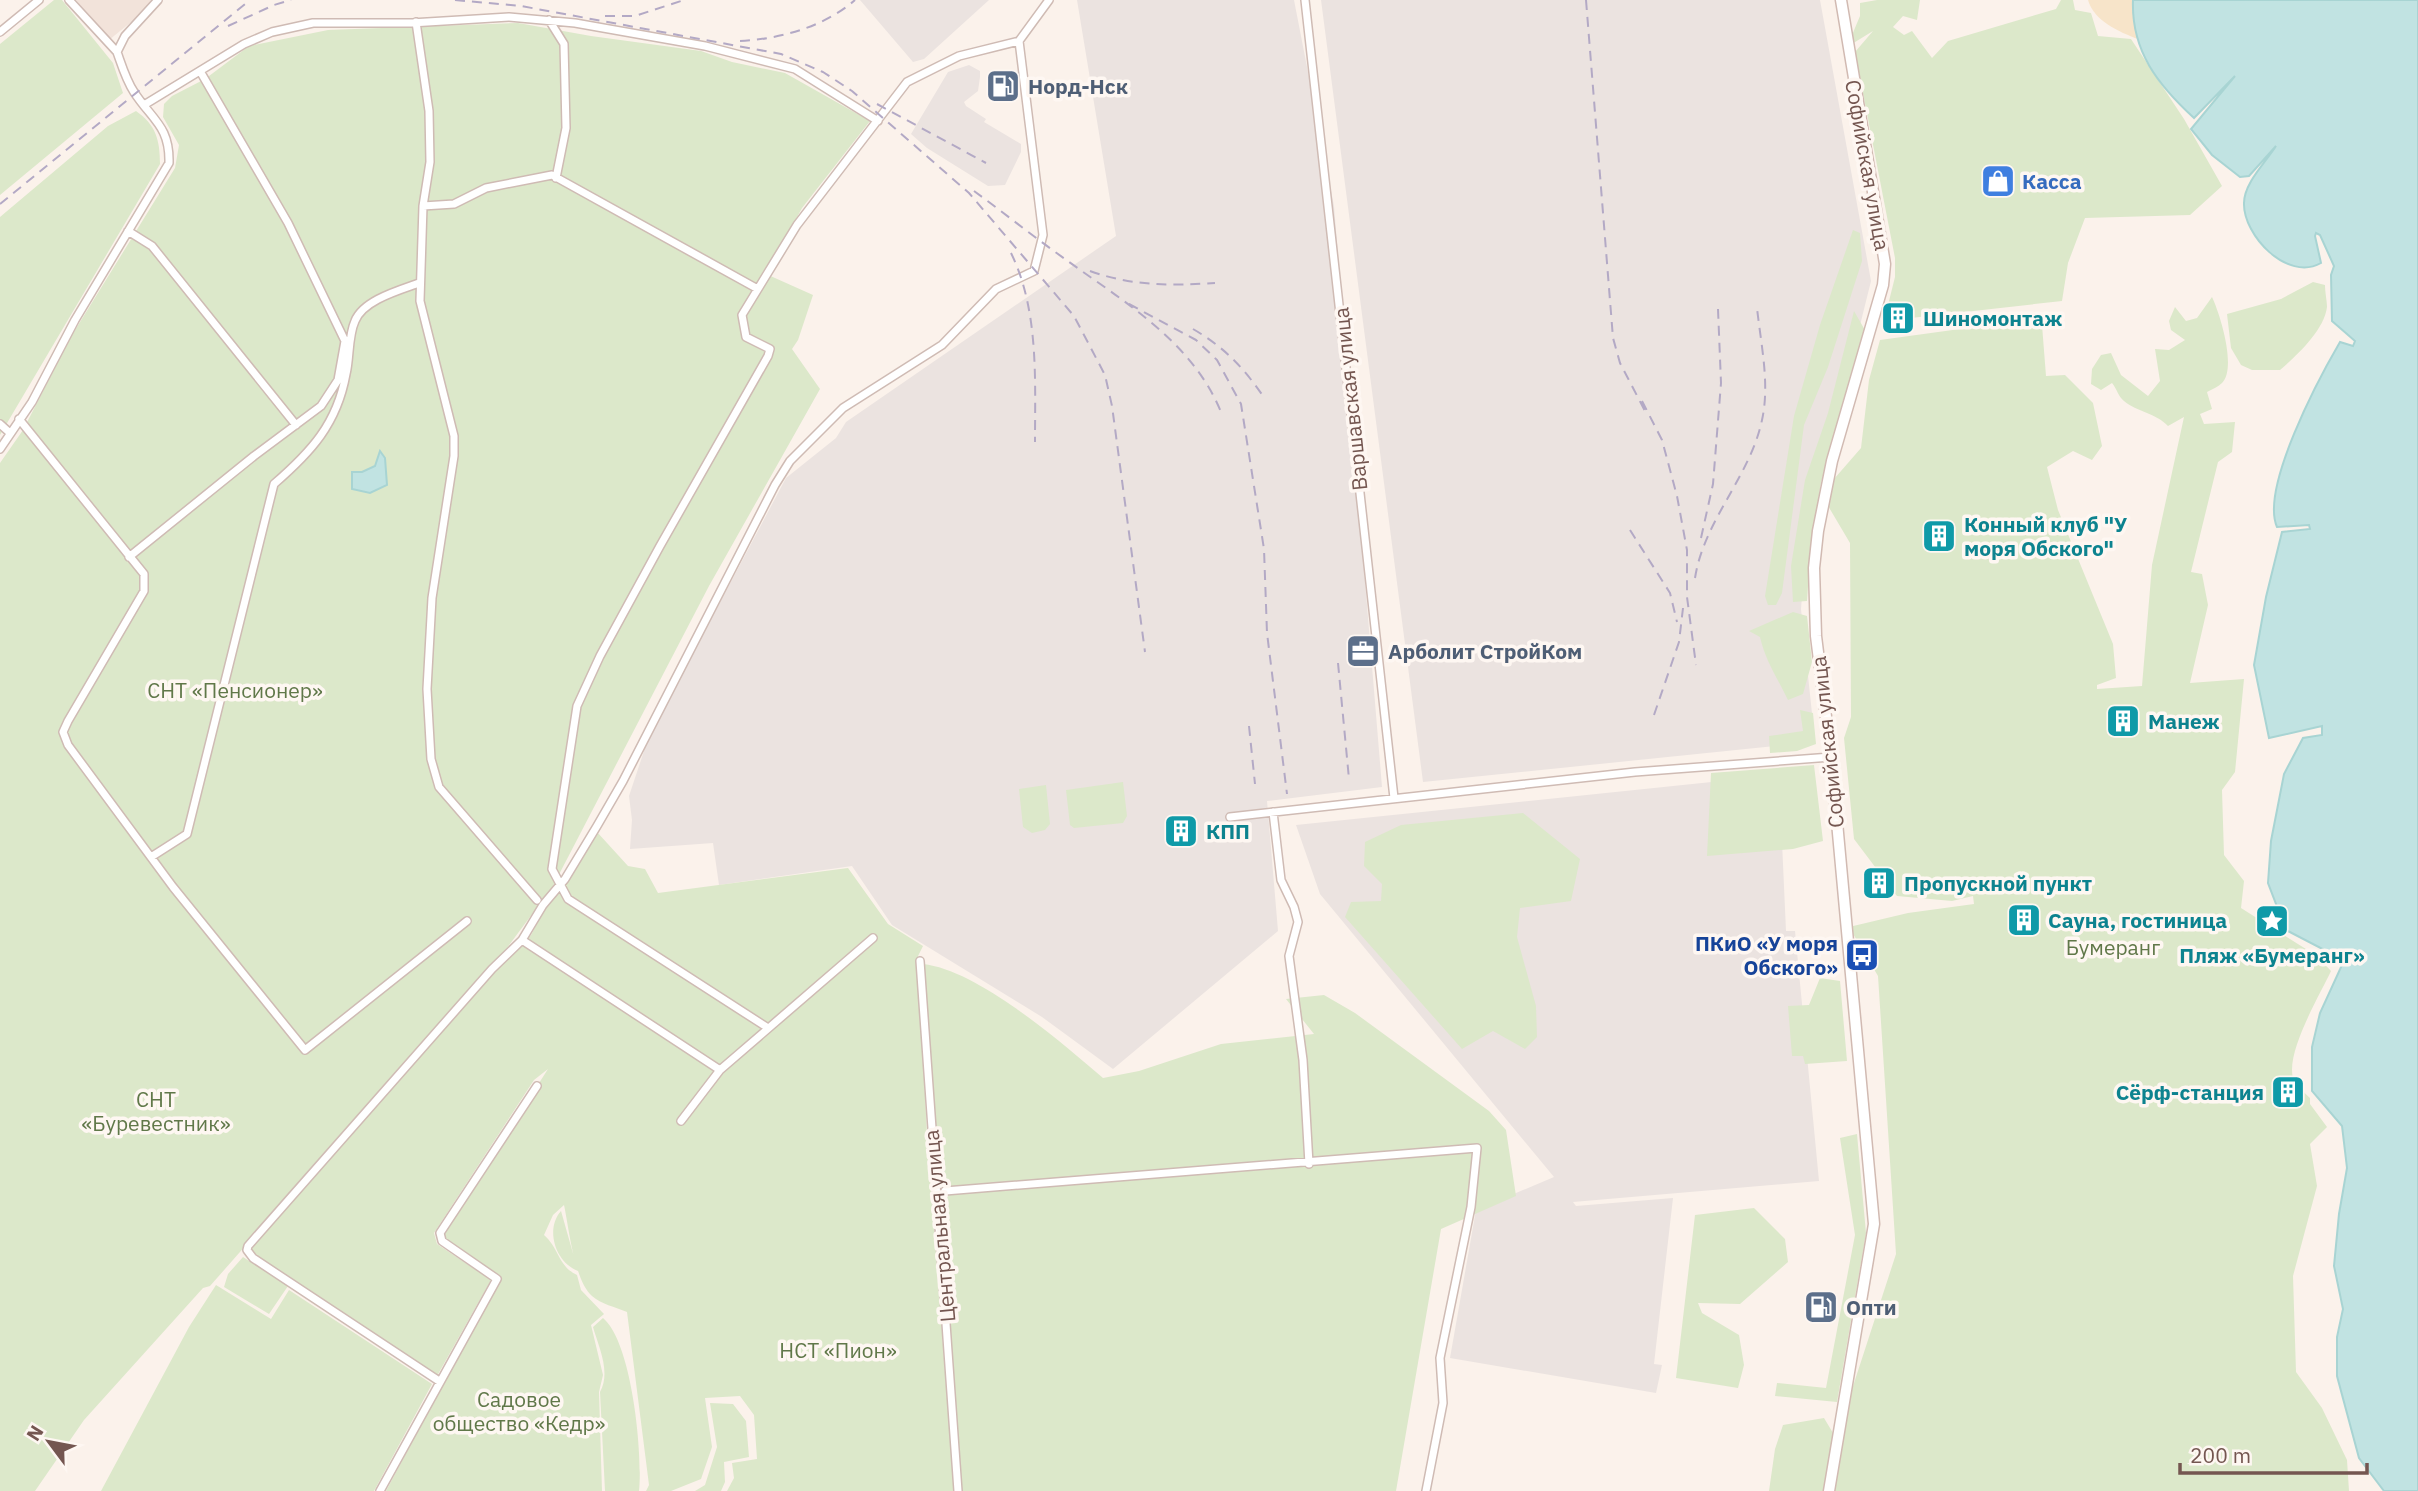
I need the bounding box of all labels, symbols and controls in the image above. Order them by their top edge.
fuel station icon: Норд-Нск [984,67,1022,105]
place label: Норд-Нск [1028,72,1128,100]
street label: Софийская улица [1839,77,1897,253]
shop icon: Касса [1979,162,2017,200]
place label: Касса [2022,167,2082,195]
building icon: Шиномонтаж [1879,299,1917,337]
place label: Шиномонтаж [1923,304,2062,332]
street label: Варшавская улица [1326,306,1374,492]
place label: Конный клуб "У моря Обского" [1964,510,2127,562]
building icon: Конный клуб "У моря Обского" [1920,517,1958,555]
office icon: Арболит СтройКом [1344,632,1382,670]
place label: Арболит СтройКом [1388,637,1582,665]
street label: Софийская улица [1804,655,1850,829]
park label: СНТ «Пенсионер» [147,676,323,704]
building icon: Манеж [2104,702,2142,740]
place label: Манеж [2148,707,2220,735]
building icon: КПП [1162,812,1200,850]
place label: КПП [1206,817,1250,845]
building icon: Пропускной пункт [1860,864,1898,902]
place label: Пропускной пункт [1904,869,2092,897]
building icon: Сауна, гостиница [2005,901,2043,939]
place icon: Пляж «Бумеранг» [2253,902,2291,940]
place label: Сауна, гостиница [2048,906,2227,934]
place label: ПКиО «У моря Обского» [1695,929,1838,981]
park label: Бумеранг [2066,933,2160,961]
bus stop icon: ПКиО «У моря Обского» [1843,936,1881,974]
place label: Пляж «Бумеранг» [2179,941,2365,969]
building icon: Сёрф-станция [2269,1073,2307,1111]
place label: Сёрф-станция [2116,1078,2264,1106]
park label: СНТ «Буревестник» [82,1085,231,1137]
street label: Центральная улица [917,1128,961,1324]
fuel station icon: Опти [1802,1288,1840,1326]
place label: Опти [1846,1293,1897,1321]
park label: НСТ «Пион» [779,1336,897,1364]
park label: Садовое общество «Кедр» [433,1385,606,1437]
north arrow [14,1407,84,1477]
text: N [21,1421,48,1445]
scale bar [2180,1432,2367,1476]
text: 200 m [2190,1441,2251,1469]

